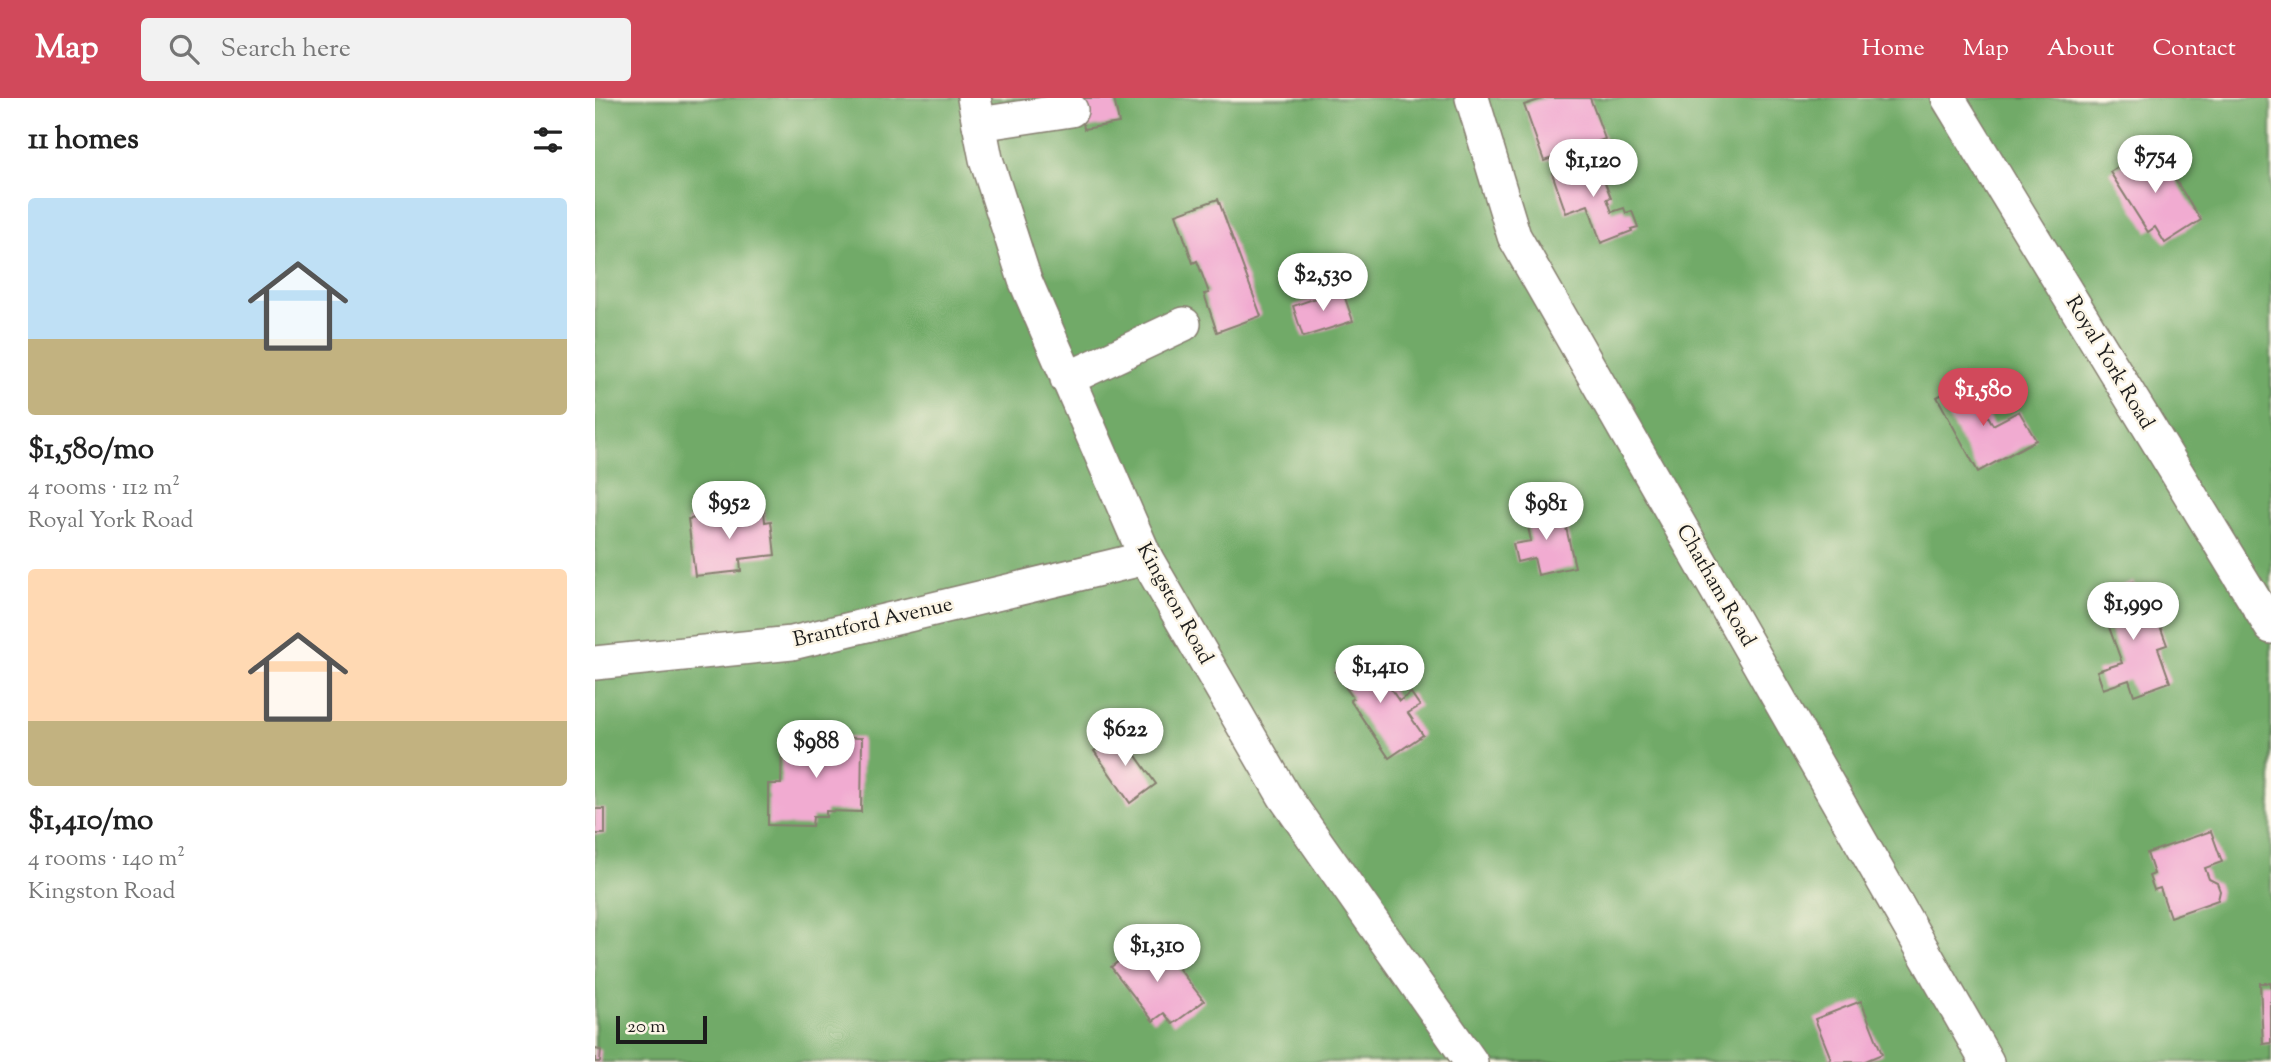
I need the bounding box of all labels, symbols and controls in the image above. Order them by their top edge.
search box [141,18,631,81]
text: Map [35,25,99,73]
icon: search [165,30,203,68]
text: Search here [221,31,351,68]
text: Home [1862,32,1925,66]
text: Map [1963,32,2009,66]
text: About [2047,32,2114,66]
text: Contact [2152,32,2236,66]
text: 11 homes [28,119,139,162]
icon: filters [529,121,567,159]
pin: $754 [2114,136,2196,195]
pin: $1,120 [1536,140,1650,199]
text: $754 [2133,141,2177,174]
text: $1,120 [1565,145,1621,178]
icon: home [235,243,361,369]
pin: $2,530 [1266,254,1380,313]
text: $2,530 [1294,259,1352,292]
street label: Royal York Road [2057,291,2161,436]
pin: $1,580 [1926,368,2040,428]
text: $1,580 [1954,374,2012,407]
text: $1,580/mo [28,429,154,472]
text: 4 rooms · 112 m² [28,472,180,505]
pin: $952 [688,482,770,541]
pin: $981 [1505,482,1587,542]
text: $952 [708,487,750,520]
text: $981 [1525,488,1567,521]
text: Royal York Road [28,505,194,538]
street label: Chatham Road [1668,519,1762,653]
street label: Kingston Road [1128,538,1220,670]
pin: $1,990 [2076,582,2190,642]
text: $1,990 [2103,588,2163,621]
street label: Brantford Avenue [790,590,956,656]
icon: home [235,614,361,740]
pin: $1,410 [1323,646,1437,705]
text: $1,410 [1351,651,1409,684]
pin: $622 [1084,708,1166,768]
text: $622 [1103,714,1148,747]
pin: $988 [775,720,857,780]
text: $988 [793,726,839,759]
text: $1,410/mo [28,800,153,843]
text: 4 rooms · 140 m² [28,843,185,876]
text: Kingston Road [28,876,175,909]
pin: $1,310 [1100,924,1214,984]
text: $1,310 [1130,930,1184,963]
scale bar [616,1013,707,1045]
text: 20 m [627,1014,666,1041]

